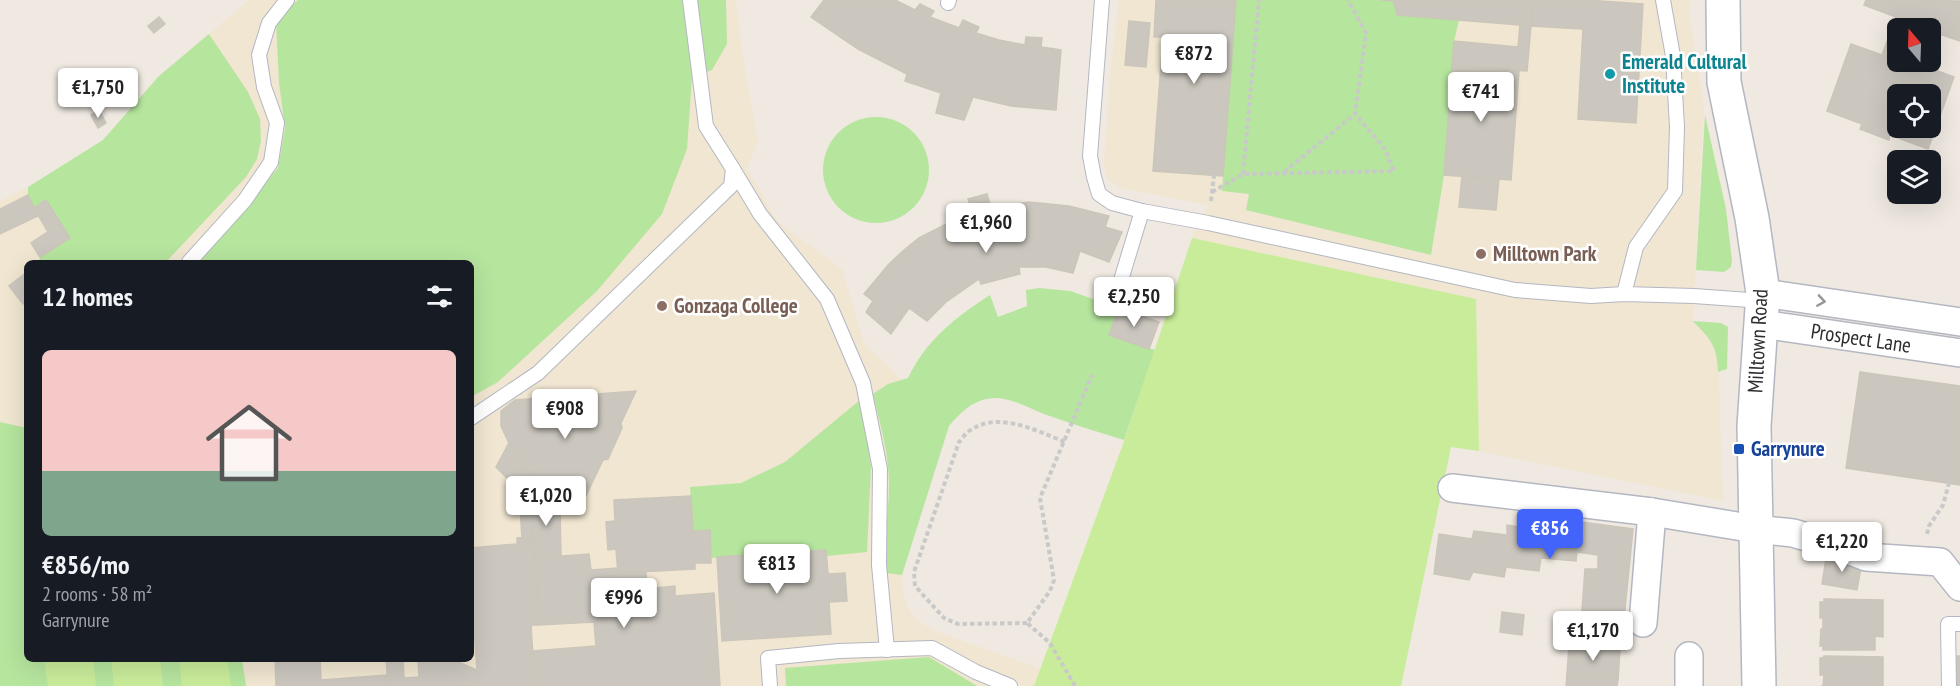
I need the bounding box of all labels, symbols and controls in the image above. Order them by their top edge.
north arrow [1887,18,1941,72]
map controls [1887,18,1941,204]
pin: €872 [1158,34,1230,85]
text: €872 [1175,40,1213,66]
place label: Emerald Cultural Institute [1622,48,1747,99]
marker: Emerald Cultural Institute [1603,67,1617,81]
pin: €1,750 [49,68,147,119]
pin: €741 [1445,72,1517,123]
text: €1,750 [72,74,124,100]
text: €741 [1462,78,1500,104]
button: locate [1887,84,1941,138]
button: layers [1887,150,1941,204]
pin: €1,960 [937,203,1035,254]
text: €1,960 [960,209,1012,235]
place label: Milltown Park [1493,240,1597,267]
marker: Milltown Park [1474,247,1488,261]
pin: €2,250 [1085,277,1183,328]
text: 12 homes [42,280,133,313]
icon: filters [423,280,456,313]
text: €2,250 [1108,283,1160,309]
street label: Milltown Road [1741,288,1774,394]
place label: Gonzaga College [674,292,798,319]
one-way arrow [1816,295,1825,307]
marker: Gonzaga College [655,299,669,313]
street label: Prospect Lane [1809,317,1913,359]
icon: home [195,389,303,497]
pin: €908 [529,389,601,440]
text: €908 [546,395,584,421]
place label: Garrynure [1751,435,1825,462]
marker: Garrynure [1732,442,1746,456]
pin: €1,020 [497,476,595,527]
text: €1,020 [520,482,572,508]
pin: €856 [1514,509,1586,560]
text: €856 [1531,515,1569,541]
pin: €1,220 [1793,522,1891,573]
text: €1,220 [1816,528,1868,554]
pin: €813 [741,544,813,595]
text: €856/mo [42,548,130,581]
text: €813 [758,550,796,576]
pin: €996 [588,578,660,629]
text: 2 rooms · 58 m² [42,581,152,607]
text: €996 [605,584,643,610]
text: Garrynure [42,607,110,633]
pin: €1,170 [1544,611,1642,662]
text: €1,170 [1567,617,1619,643]

